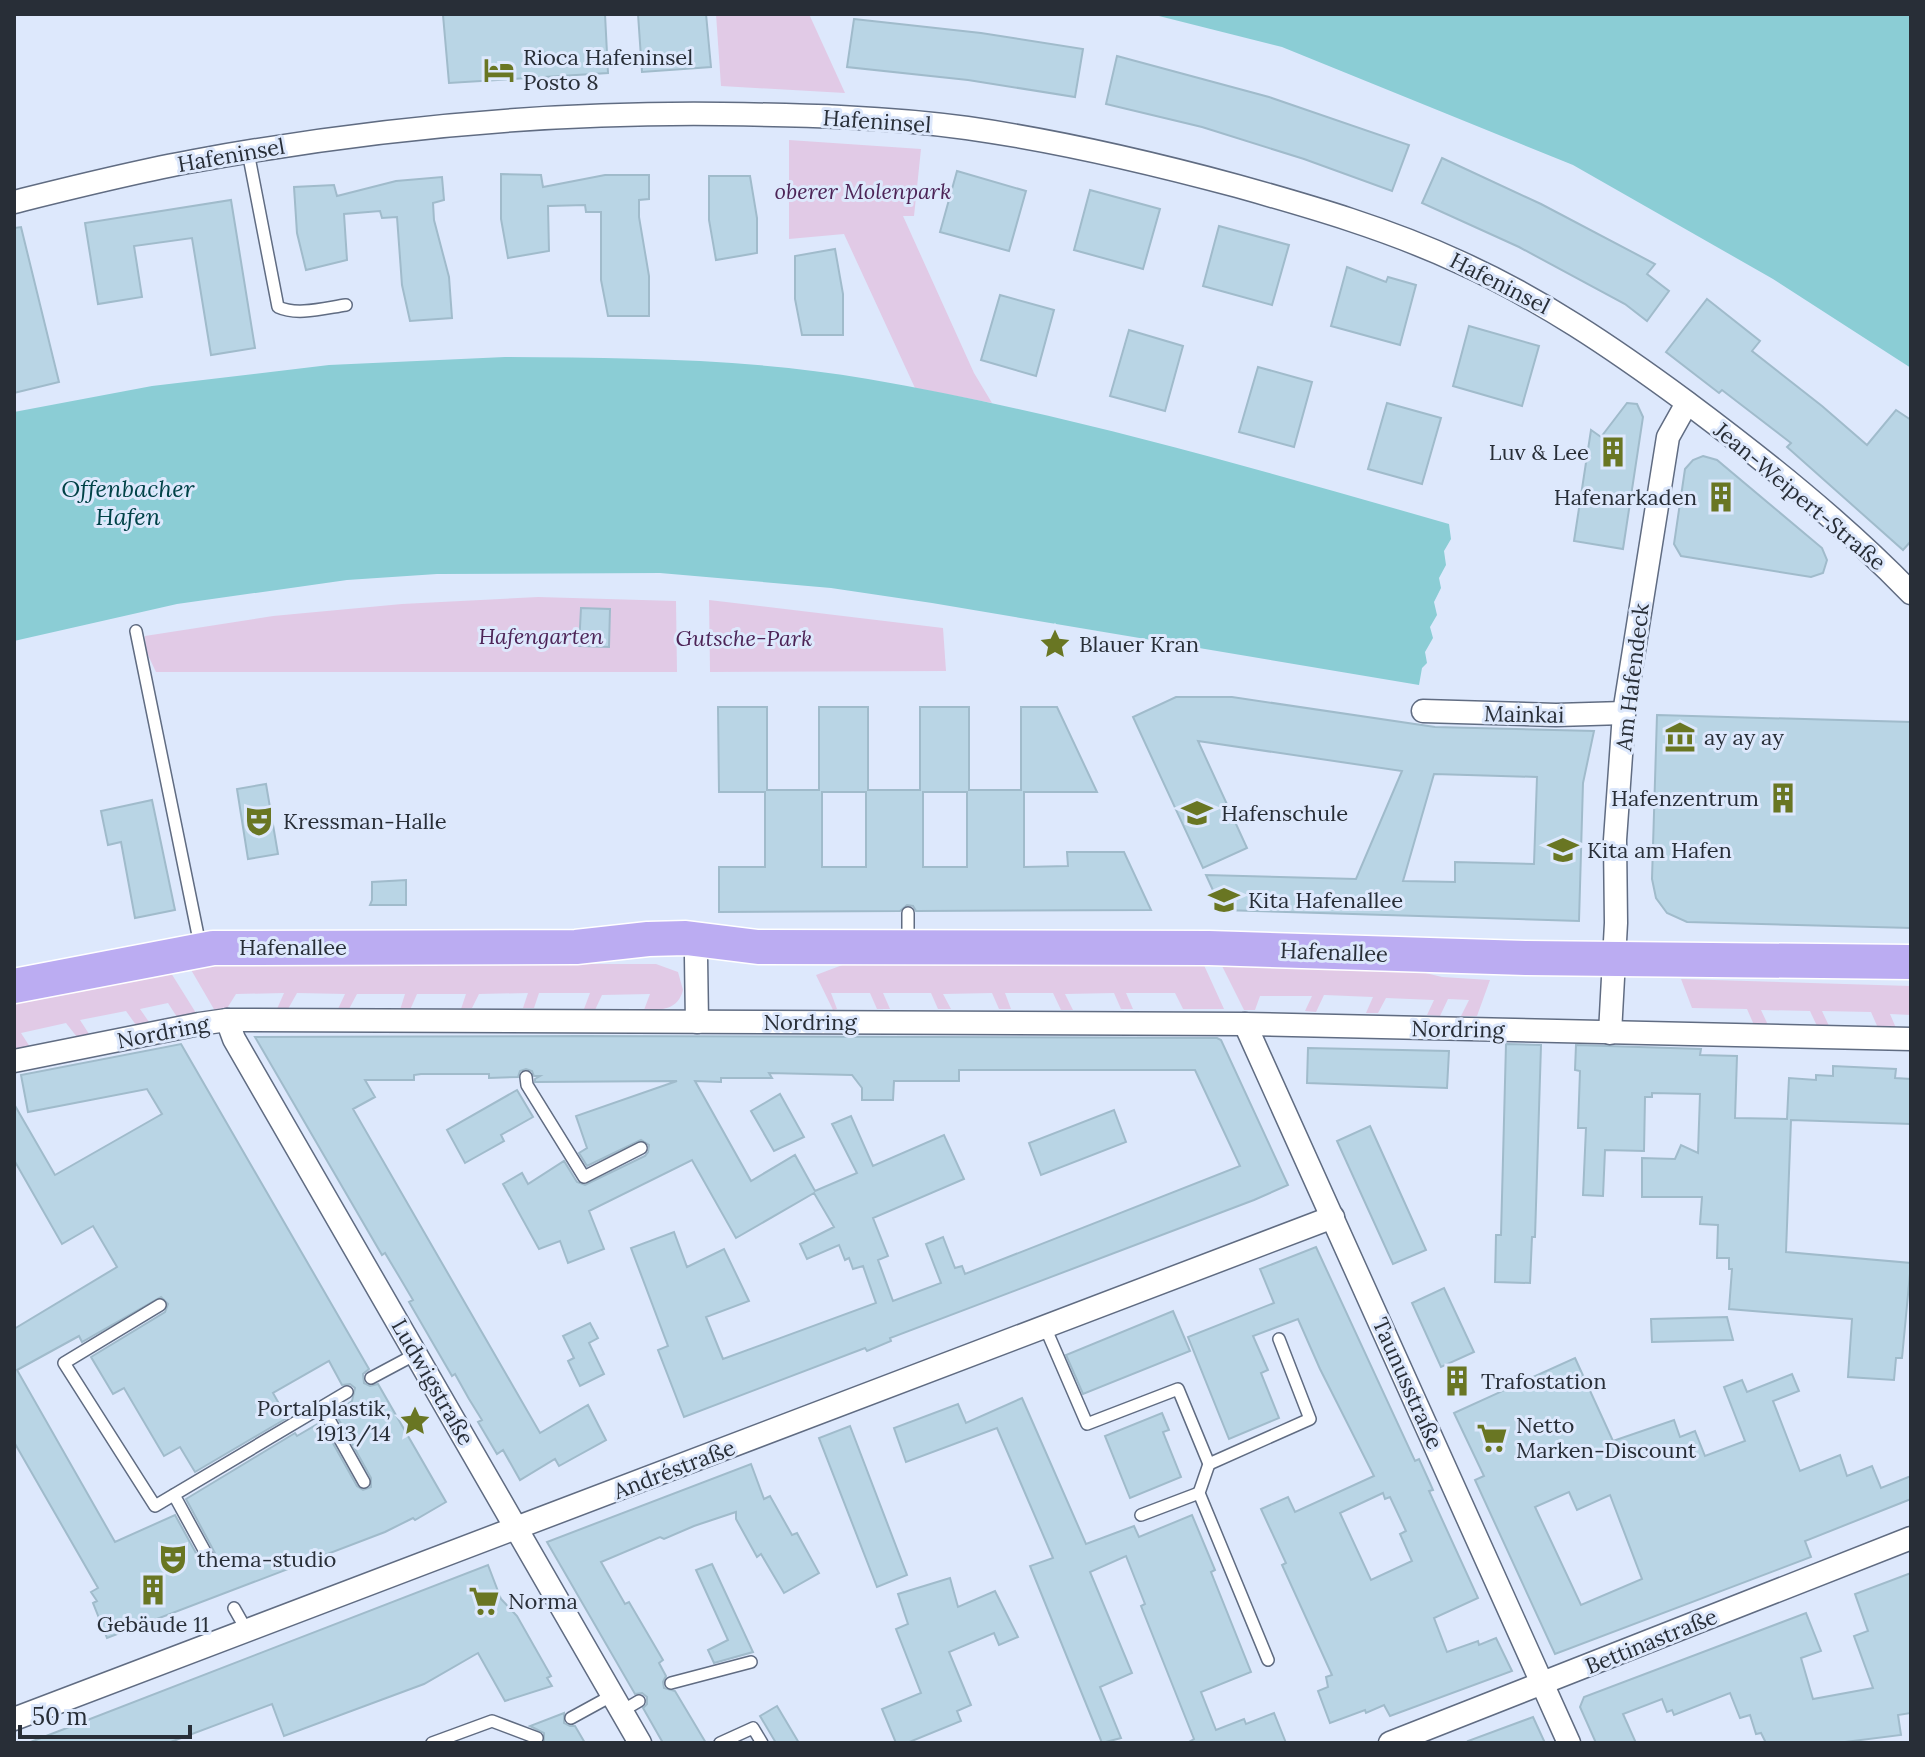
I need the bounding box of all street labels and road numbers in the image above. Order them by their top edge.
street label: Hafeninsel [822,103,932,139]
street label: Hafeninsel [175,132,287,178]
street label: Hafeninsel [1445,246,1555,320]
street label: Jean-Weipert-Straße [1708,415,1892,576]
street label: Am Hafendeck [1609,601,1655,753]
street label: Mainkai [1484,699,1564,729]
street label: Hafenallee [239,933,347,961]
street label: Hafenallee [1280,936,1389,968]
street label: Nordring [763,1008,857,1036]
street label: Nordring [115,1009,212,1055]
street label: Nordring [1411,1014,1506,1044]
street label: Taunusstraße [1367,1313,1449,1453]
street label: Ludwigstraße [386,1314,480,1450]
street label: Andréstraße [608,1433,739,1505]
street label: Bettinastraße [1581,1602,1721,1680]

